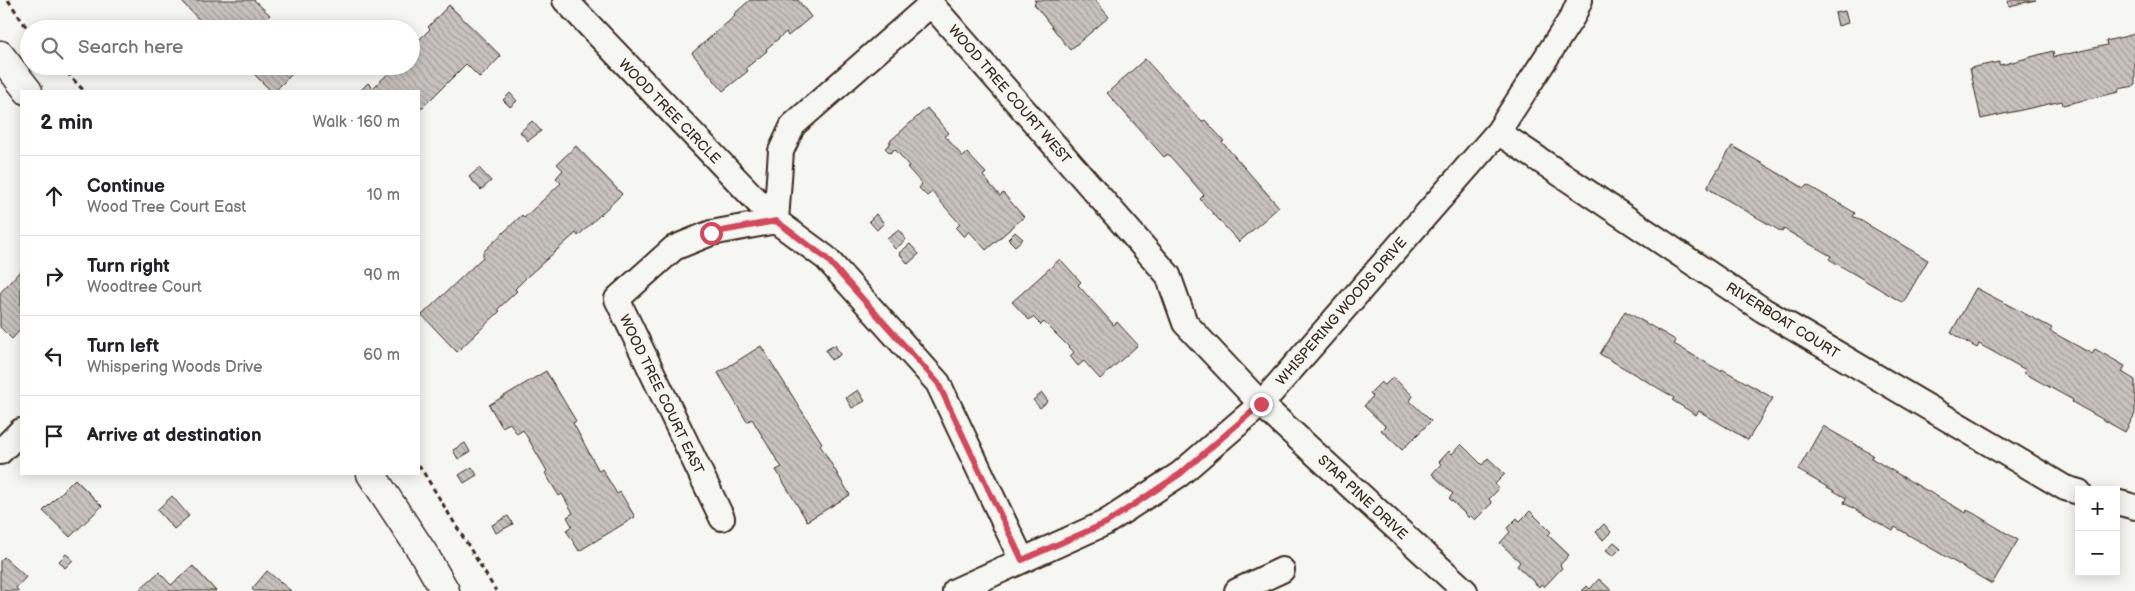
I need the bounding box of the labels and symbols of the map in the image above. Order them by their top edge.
street label: WOOD TREE COURT WEST [945,21,1075,168]
street label: WOOD TREE CIRCLE [615,55,724,167]
route start [700,222,723,245]
street label: WHISPERING WOODS DRIVE [1272,234,1410,389]
street label: RIVERBOAT COURT [1723,279,1843,363]
street label: WOOD TREE COURT EAST [616,312,708,477]
route end [1250,393,1273,416]
street label: STAR PINE DRIVE [1314,451,1411,543]

